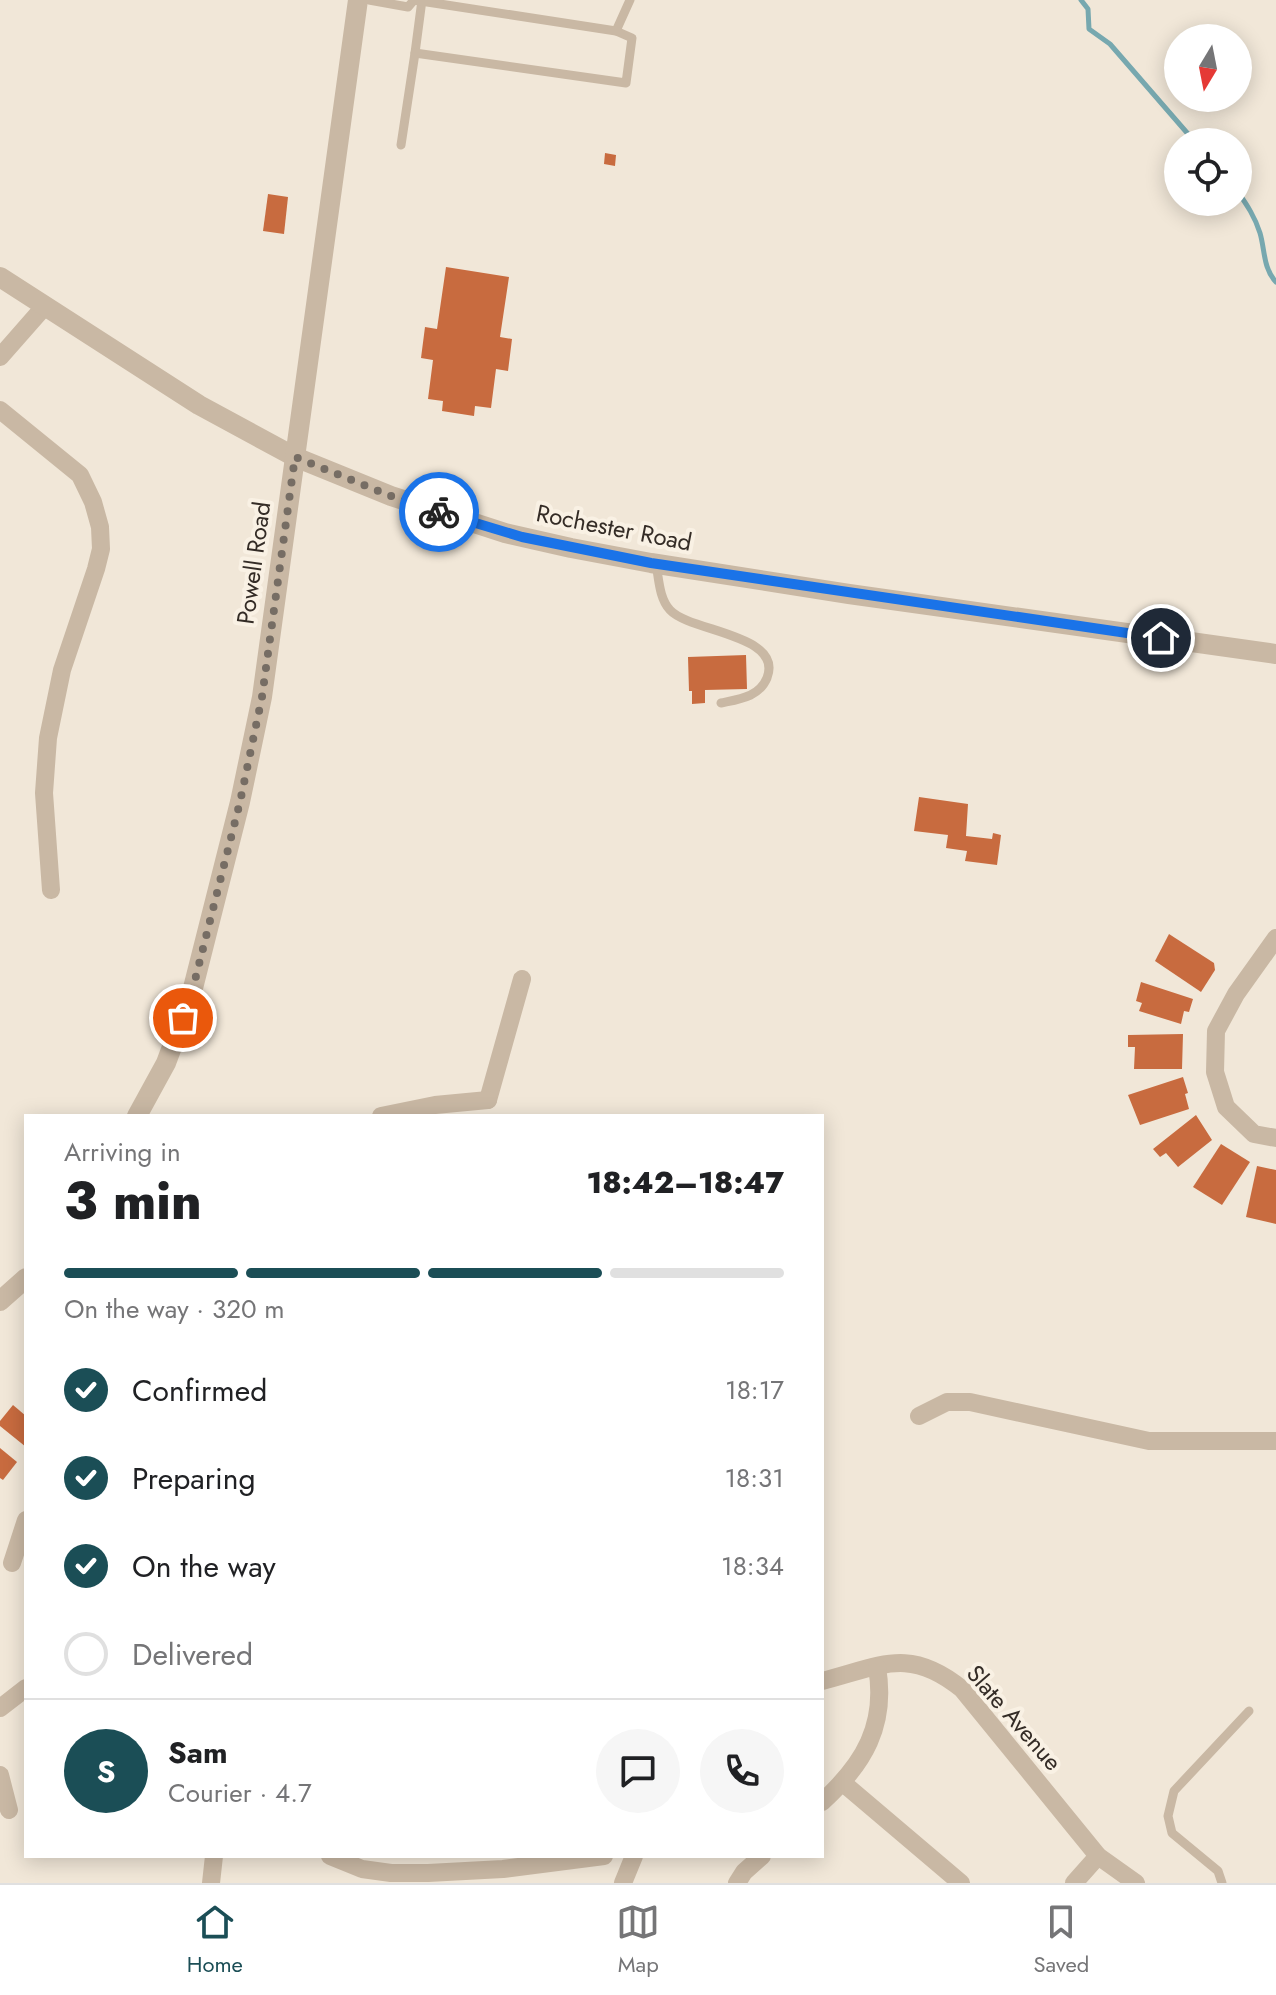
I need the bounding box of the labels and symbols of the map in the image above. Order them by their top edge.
north arrow [1164,24,1252,112]
courier [399,472,479,552]
street label: Rochester Road [533,495,695,560]
street label: Powell Road [228,499,279,627]
pin [1127,604,1195,672]
pin [149,984,217,1052]
street label: Slate Avenue [958,1657,1070,1778]

